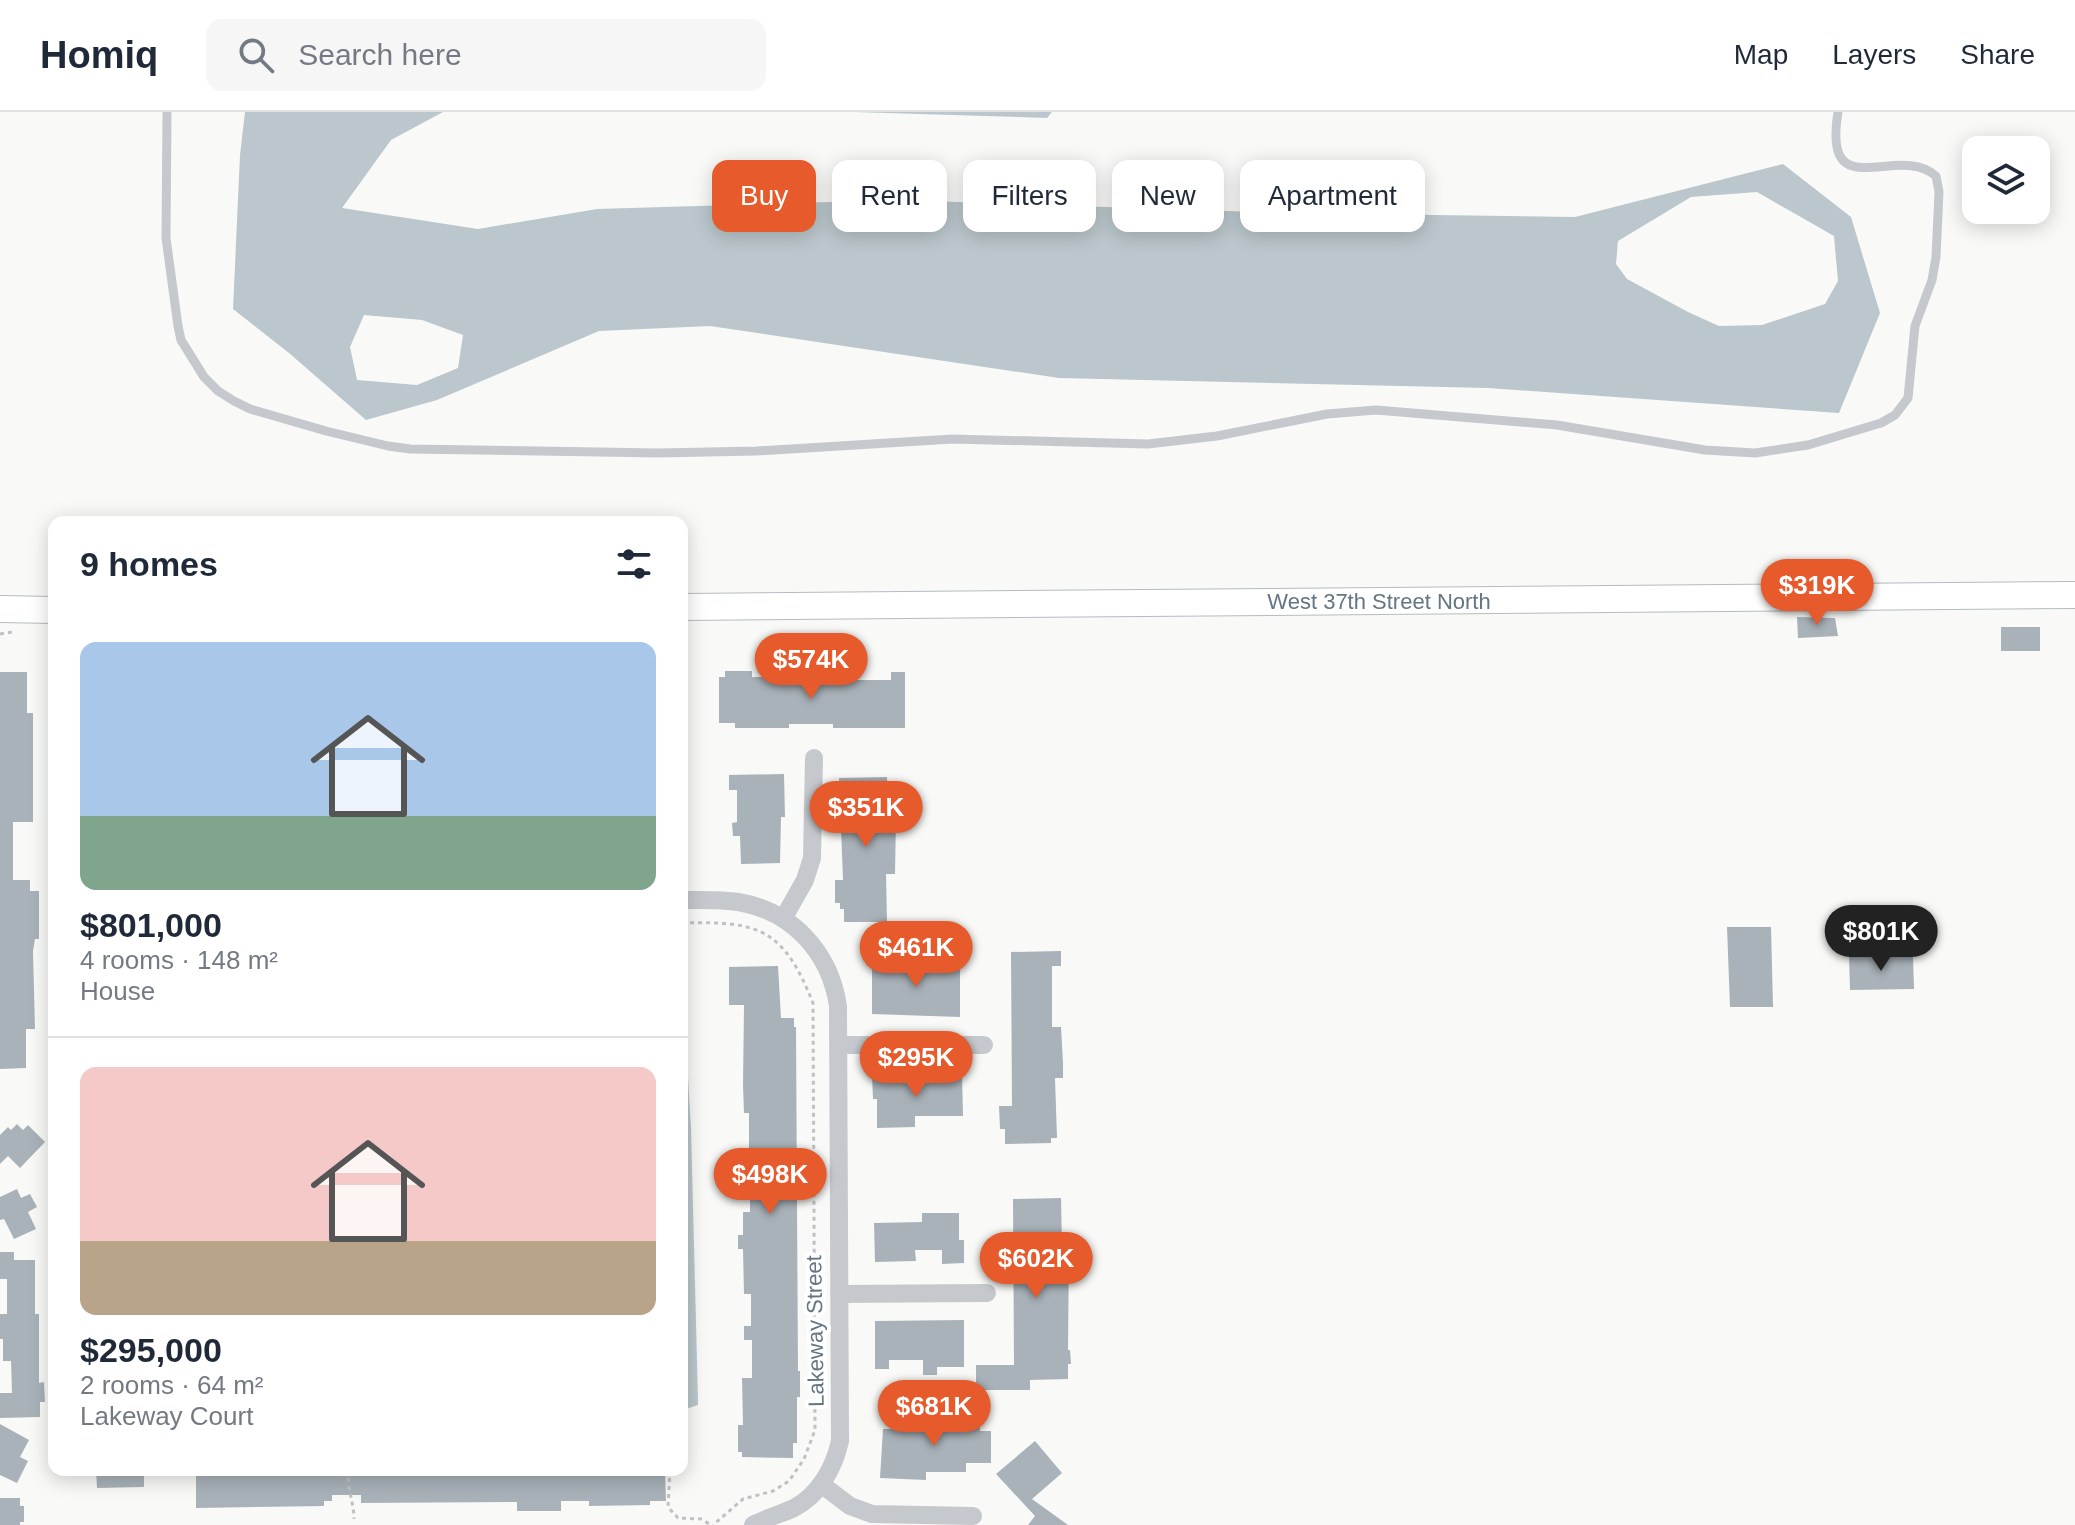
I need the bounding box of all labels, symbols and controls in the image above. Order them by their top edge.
search box [206,19,766,91]
icon: search [234,33,278,77]
text: Homiq [40,34,158,76]
text: Search here [298,38,462,71]
text: Map [1734,39,1788,70]
text: Layers [1832,39,1916,70]
text: Share [1960,39,2035,70]
map controls [1962,136,2050,224]
button: layers [1962,136,2050,224]
chip: Buy [712,160,816,232]
chip: Rent [832,160,947,232]
chip: Filters [963,160,1096,232]
chip: New [1112,160,1224,232]
chip: Apartment [1240,160,1425,232]
icon: filters [612,542,656,586]
text: 9 homes [80,545,218,583]
pin: $319K [1761,559,1873,627]
text: $319K [1779,570,1855,600]
street label: West 37th Street North [1267,589,1491,614]
pin: $574K [755,633,867,701]
text: $574K [773,644,849,674]
icon: home [296,694,440,838]
pin: $351K [810,781,922,849]
text: $351K [828,792,904,822]
pin: $801K [1825,905,1937,973]
text: $801,000 [80,906,222,944]
text: $801K [1843,916,1919,946]
pin: $461K [860,921,972,989]
text: $461K [878,932,954,962]
text: 4 rooms · 148 m² [80,945,278,975]
text: House [80,976,155,1006]
pin: $295K [860,1031,972,1099]
text: $295K [878,1042,954,1072]
icon: home [296,1119,440,1263]
pin: $498K [714,1148,826,1216]
text: $498K [732,1159,808,1189]
pin: $602K [980,1232,1092,1300]
text: $602K [998,1243,1074,1273]
street label: Lakeway Street [801,1255,829,1407]
text: $295,000 [80,1331,222,1369]
text: 2 rooms · 64 m² [80,1370,264,1400]
pin: $681K [878,1380,990,1448]
text: $681K [896,1391,972,1421]
text: Lakeway Court [80,1401,253,1431]

